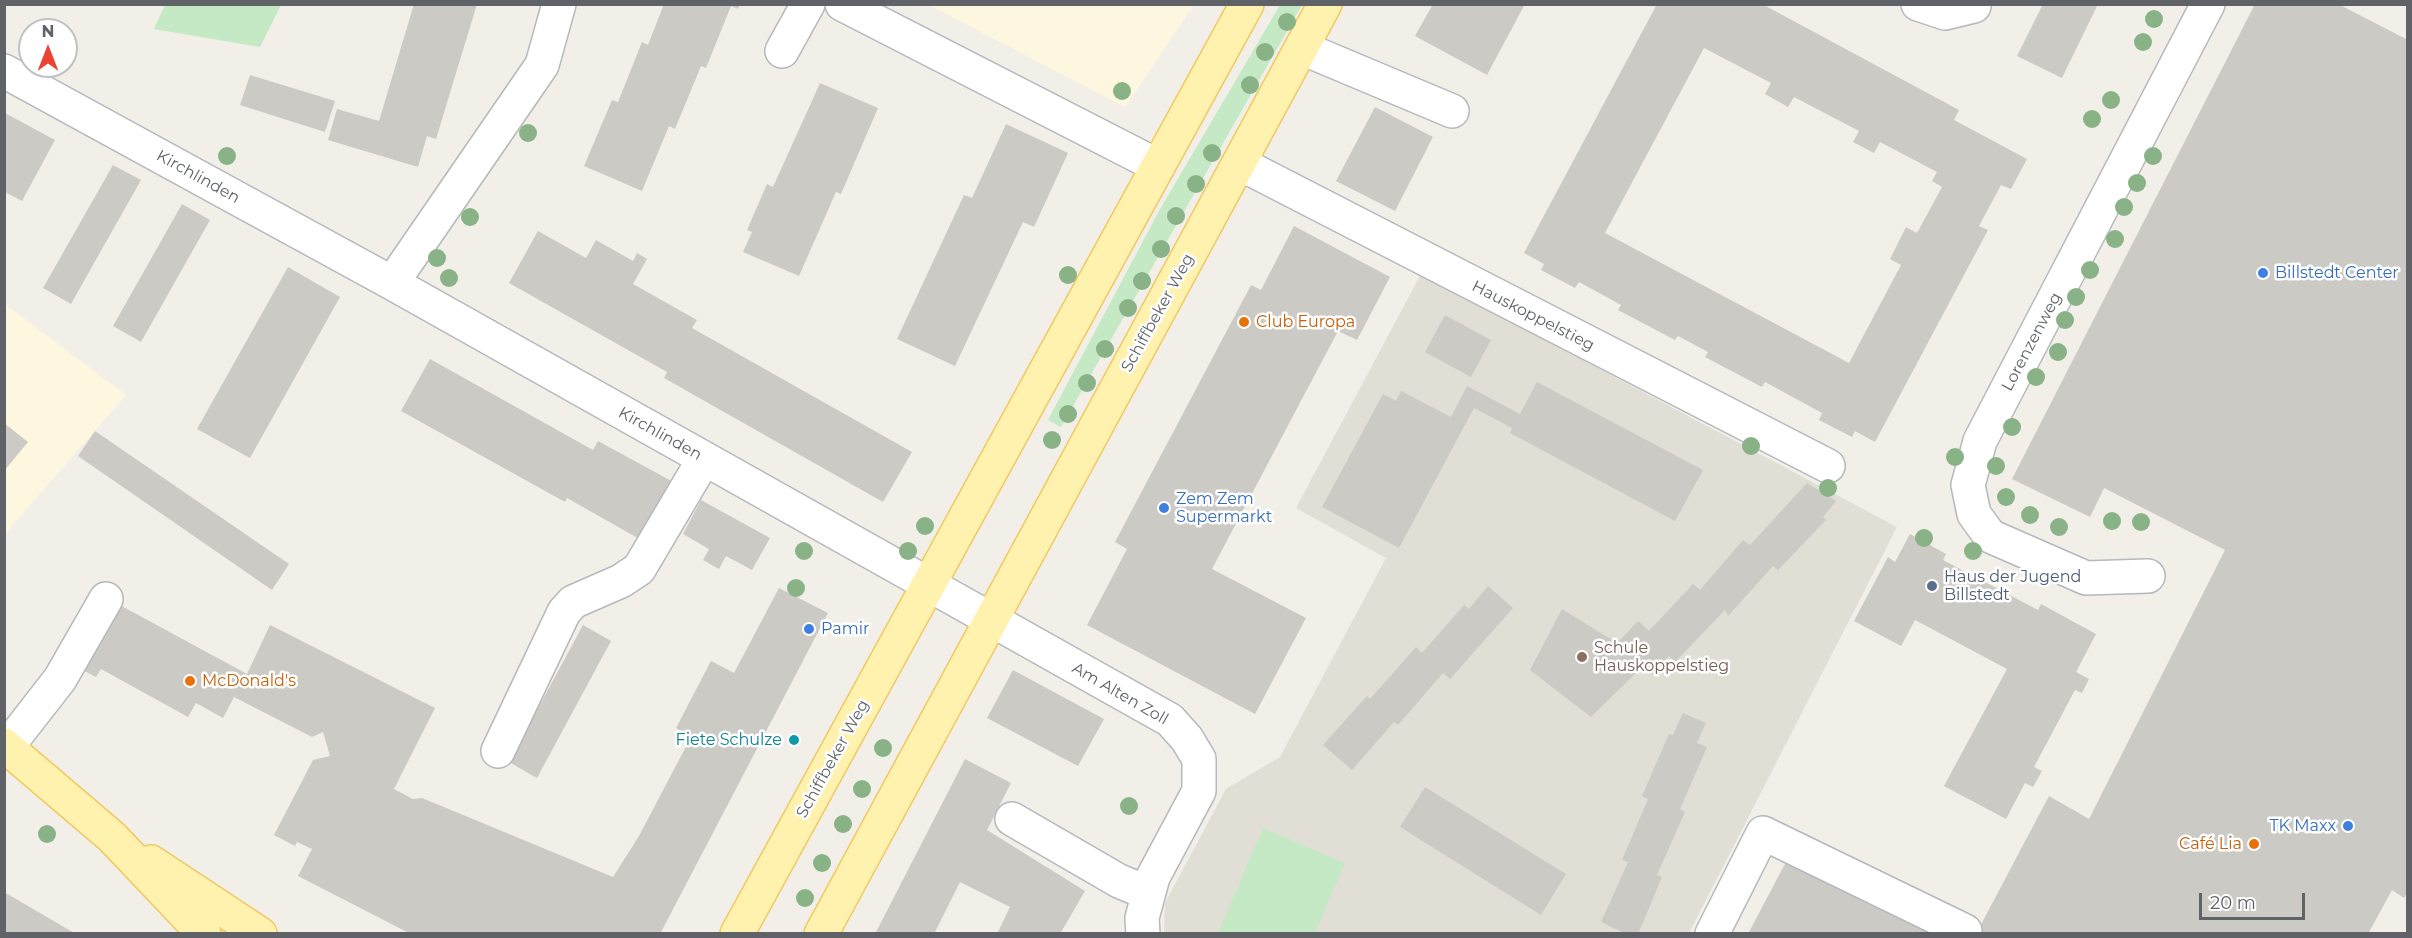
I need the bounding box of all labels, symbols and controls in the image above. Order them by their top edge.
north arrow [18,18,78,78]
text: N [42,22,54,41]
street label: Kirchlinden [153,146,243,208]
street label: Schiffbeker Weg [1118,251,1198,375]
place label: Billstedt Center [2275,263,2399,283]
marker: Billstedt Center [2256,266,2270,280]
street label: Hauskoppelstieg [1468,277,1598,355]
street label: Lorenzenweg [1998,289,2066,395]
place label: Club Europa [1256,312,1355,332]
marker: Club Europa [1237,315,1251,329]
street label: Kirchlinden [615,403,705,465]
place label: Zem Zem Supermarkt [1176,489,1272,527]
marker: Zem Zem Supermarkt [1157,501,1171,515]
place label: Haus der Jugend Billstedt [1944,567,2081,605]
marker: Haus der Jugend Billstedt [1925,579,1939,593]
place label: Pamir [821,619,869,639]
marker: Pamir [802,622,816,636]
place label: Schule Hauskoppelstieg [1594,638,1729,676]
marker: Schule Hauskoppelstieg [1575,650,1589,664]
street label: Am Alten Zoll [1068,659,1172,729]
place label: McDonald's [202,671,296,691]
marker: McDonald's [183,674,197,688]
street label: Schiffbeker Weg [793,697,873,821]
place label: Fiete Schulze [676,730,782,750]
marker: Fiete Schulze [787,733,801,747]
place label: TK Maxx [2269,816,2336,836]
marker: TK Maxx [2341,819,2355,833]
place label: Café Lia [2179,834,2242,854]
marker: Café Lia [2247,837,2261,851]
scale bar [2202,881,2308,919]
text: 20 m [2210,892,2256,914]

